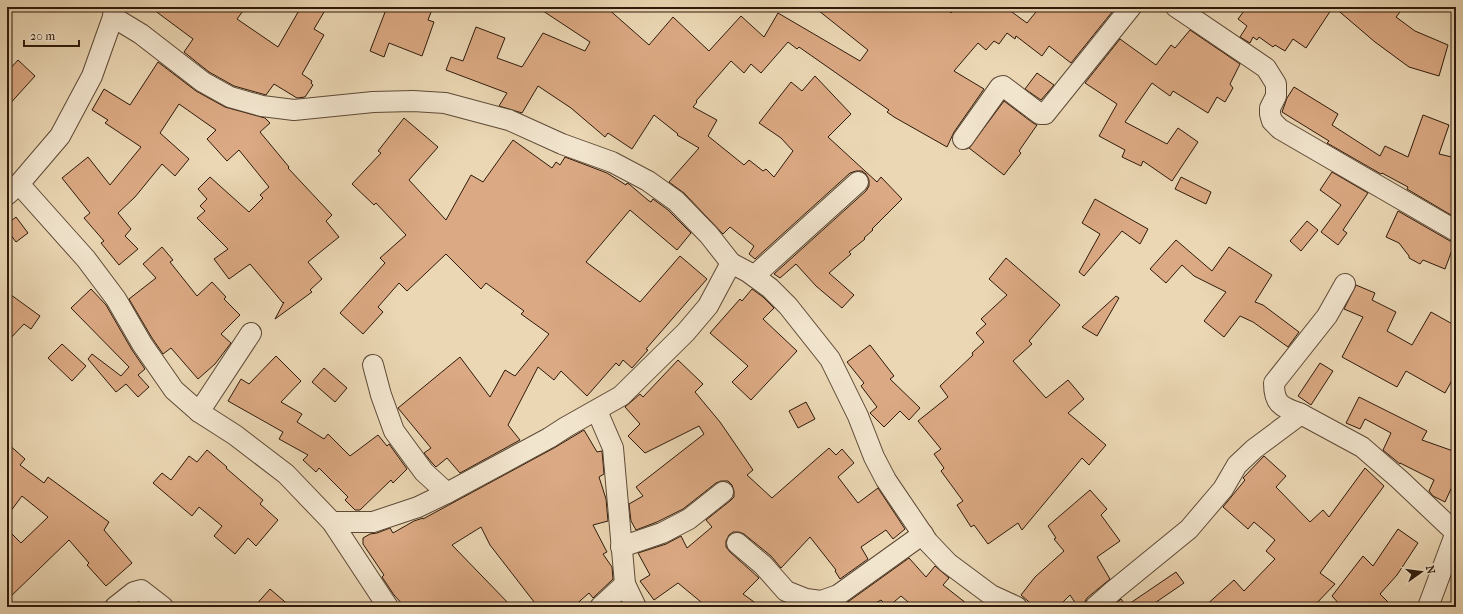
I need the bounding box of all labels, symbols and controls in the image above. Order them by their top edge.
scale bar [24,22,79,48]
text: 20 m [30,29,55,43]
north arrow [1401,552,1441,592]
text: N [1423,564,1438,576]

